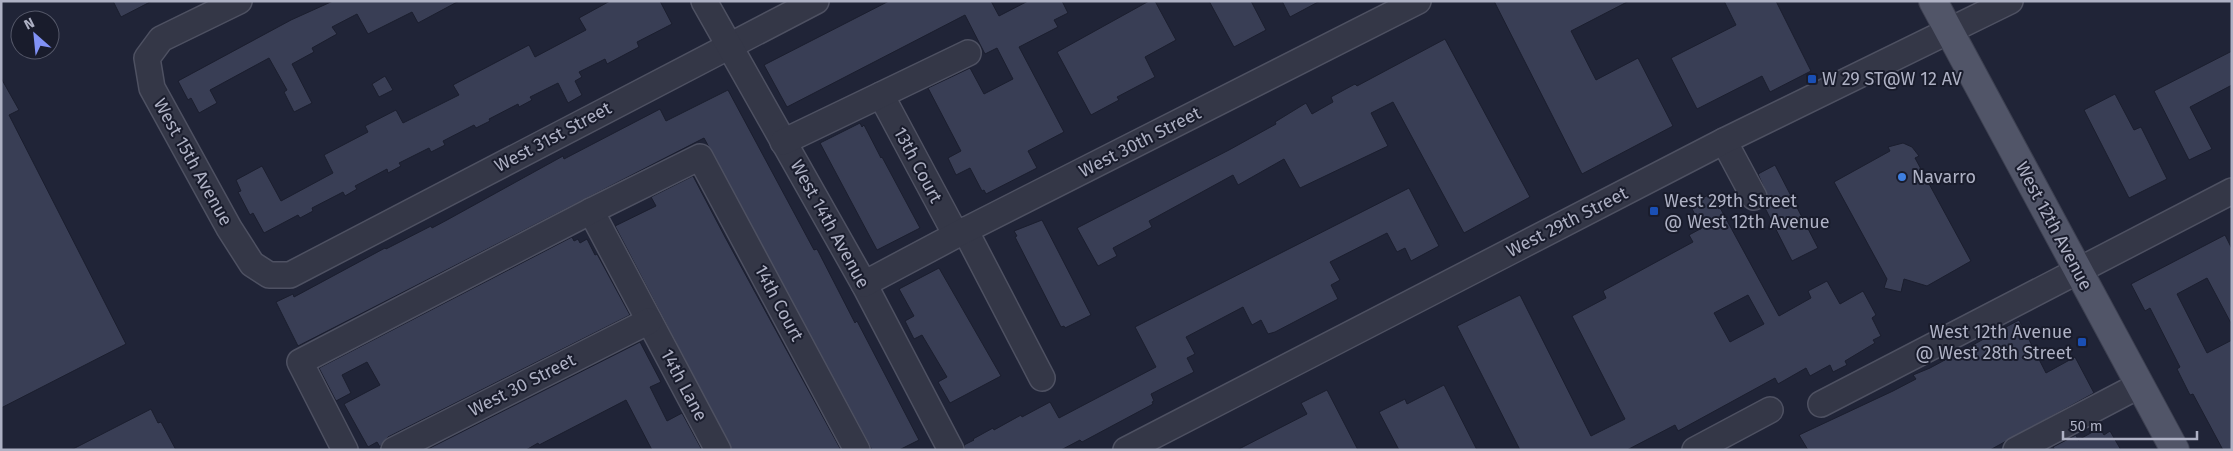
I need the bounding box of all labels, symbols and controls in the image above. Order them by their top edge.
north arrow [10,10,60,60]
text: N [21,14,37,34]
place label: W 29 ST@W 12 AV [1822,68,1962,90]
marker: W 29 ST@W 12 AV [1806,73,1818,85]
street label: West 15th Avenue [149,94,237,230]
street label: West 31st Street [491,97,616,177]
street label: West 30th Street [1075,102,1205,182]
street label: 13th Court [889,123,947,207]
street label: West 14th Avenue [786,156,874,292]
street label: West 12th Avenue [2011,158,2097,294]
place label: Navarro [1912,166,1976,188]
marker: Navarro [1896,171,1908,183]
street label: West 29th Street [1503,182,1632,262]
place label: West 29th Street @ West 12th Avenue [1664,190,1830,233]
marker: West 29th Street @ West 12th Avenue [1648,205,1660,217]
street label: 14th Court [750,261,809,345]
place label: West 12th Avenue @ West 28th Street [1915,321,2072,364]
marker: West 12th Avenue @ West 28th Street [2076,336,2088,348]
street label: 14th Lane [656,345,712,425]
street label: West 30 Street [465,348,579,421]
scale bar [2063,408,2197,440]
text: 50 m [2070,417,2103,435]

